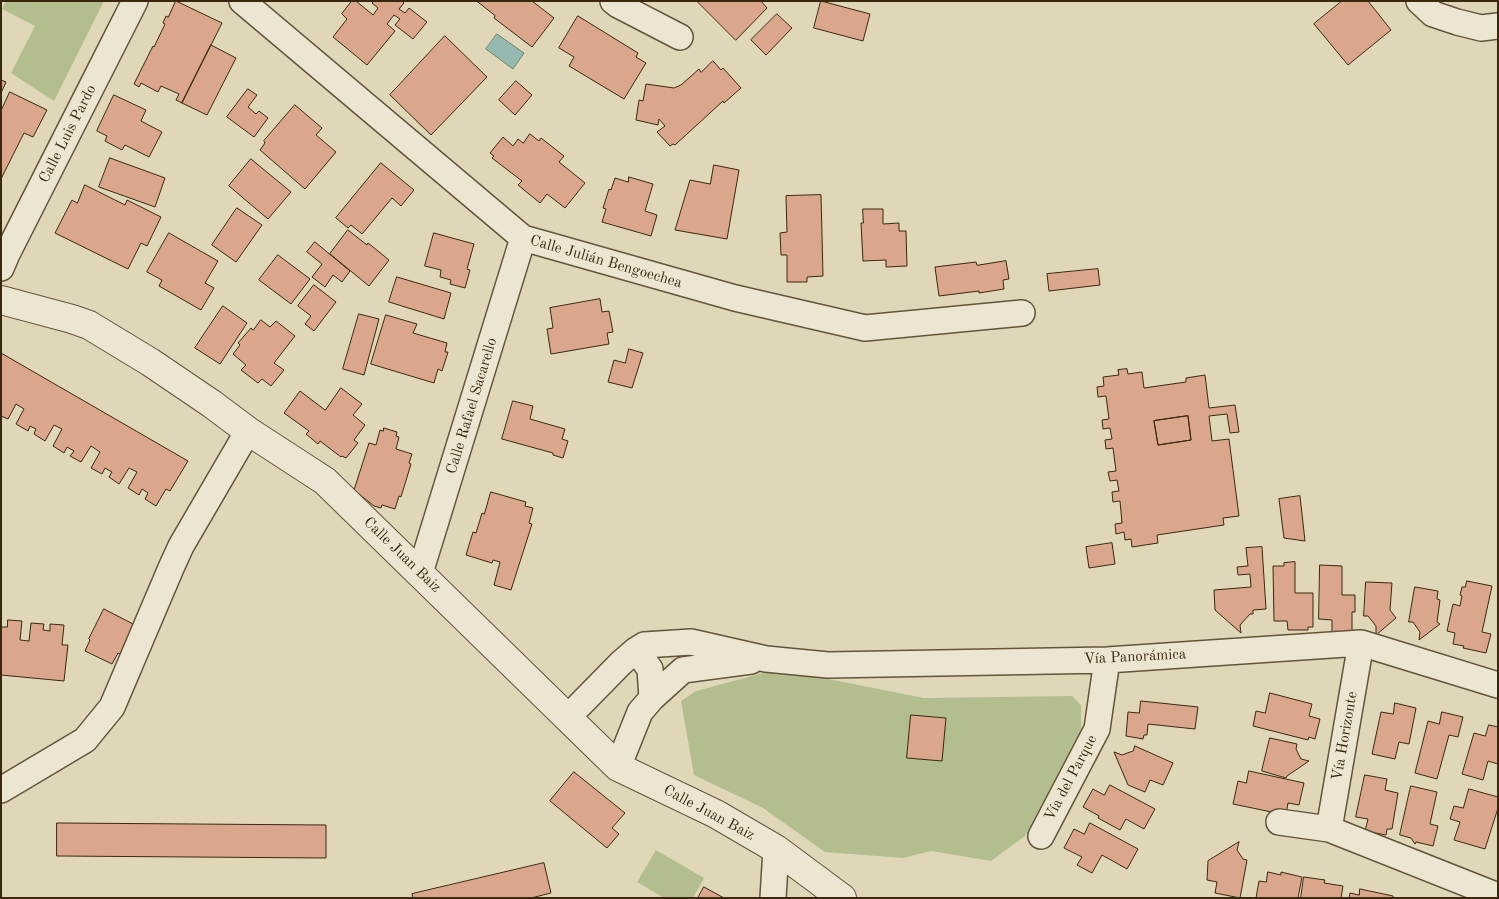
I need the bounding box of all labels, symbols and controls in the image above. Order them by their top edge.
street label: Calle Luis Pardo [35,82,101,186]
street label: Calle Julián Bengoechea [528,232,684,292]
street label: Calle Rafael Sacarello [443,336,501,476]
street label: Calle Juan Baiz [359,513,445,597]
street label: Vía Panorámica [1083,645,1187,669]
street label: Vía Horizonte [1328,690,1362,782]
street label: Vía del Parque [1041,732,1101,824]
street label: Calle Juan Baiz [660,781,758,845]

